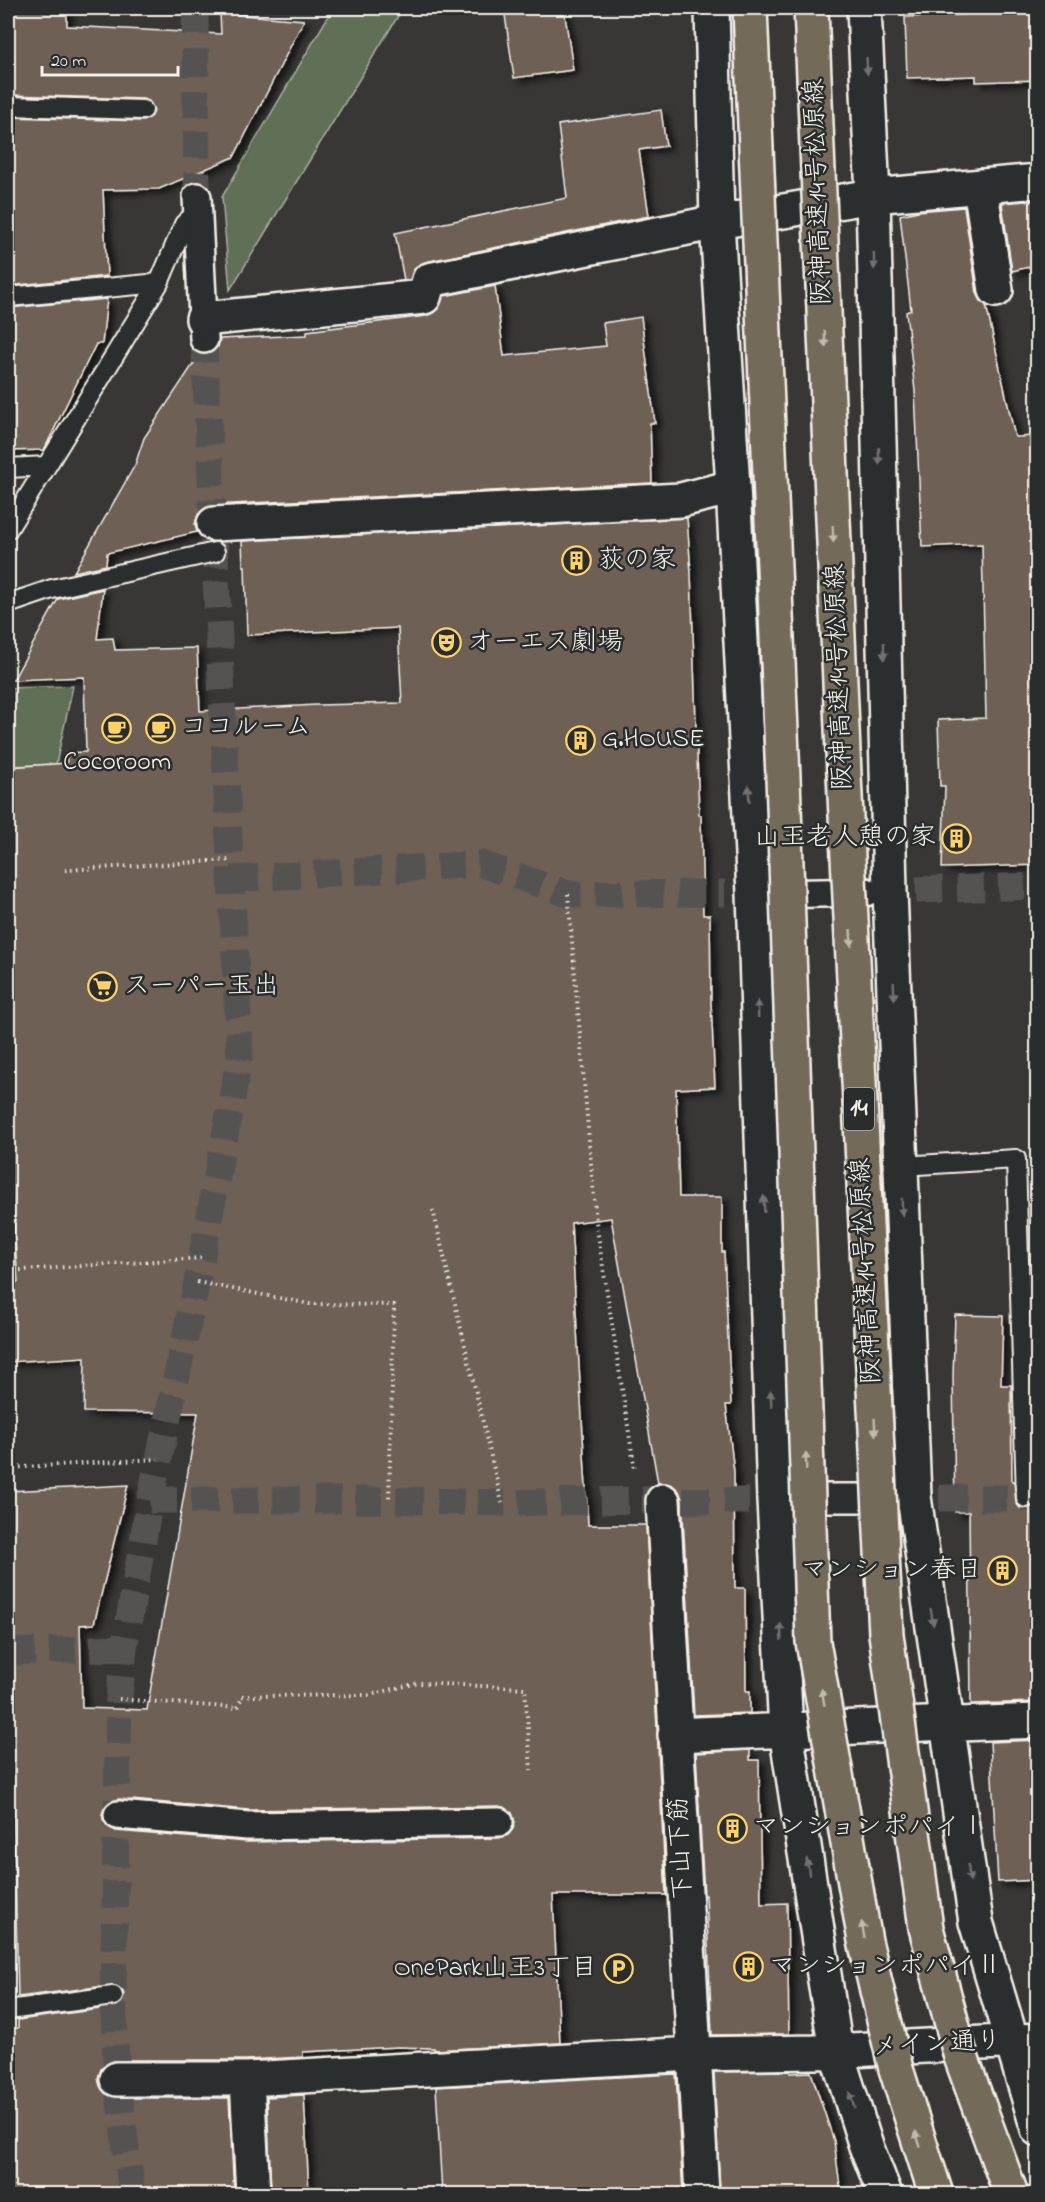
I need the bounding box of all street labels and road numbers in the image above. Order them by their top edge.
street label: 阪神高速14号松原線 [796,78,842,306]
street label: 阪神高速14号松原線 [817,563,863,791]
road number: 14 [844,1088,874,1130]
street label: 阪神高速14号松原線 [842,1157,892,1385]
street label: 下山下筋 [660,1795,704,1901]
street label: メイン通り [871,2023,1003,2067]

